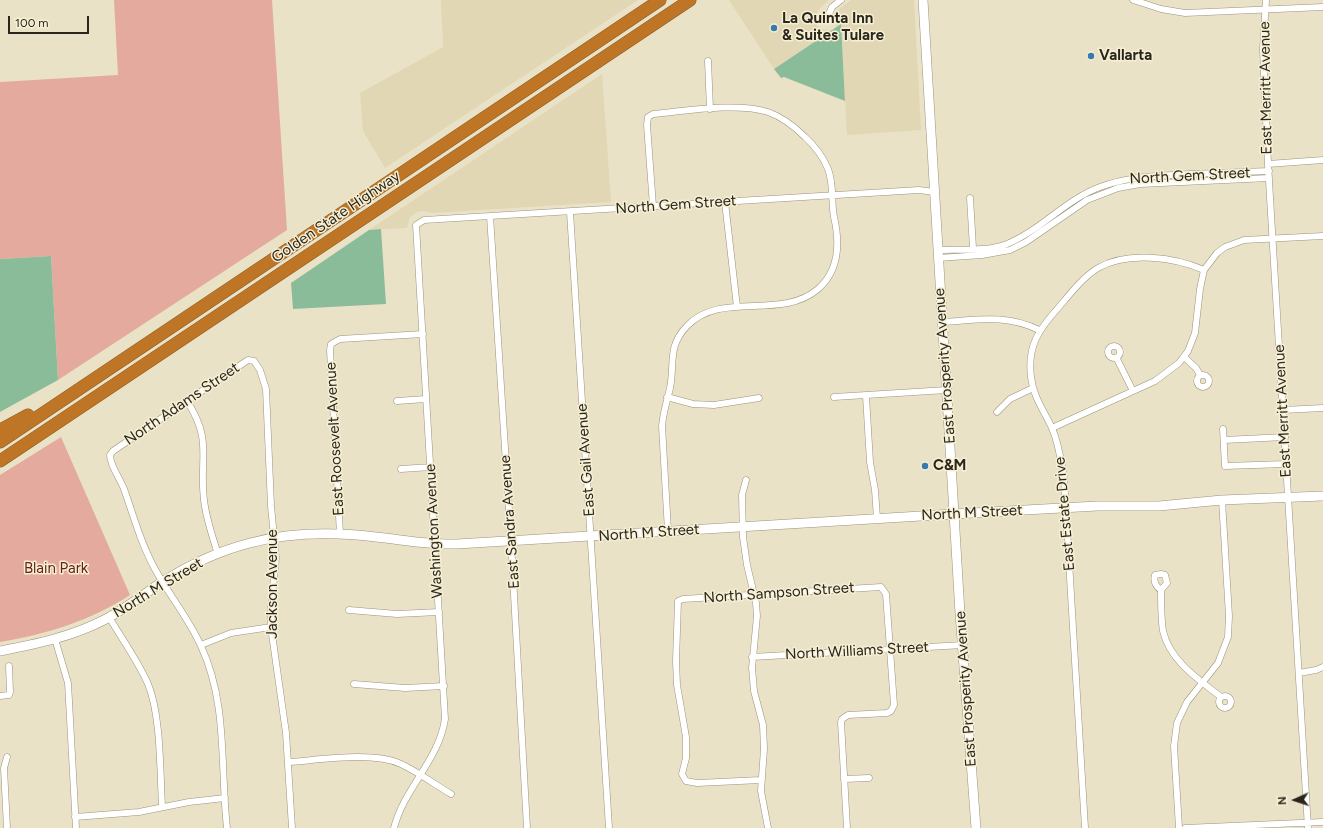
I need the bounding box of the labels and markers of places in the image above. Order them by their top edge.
place label: La Quinta Inn & Suites Tulare [782,10,884,45]
marker: La Quinta Inn & Suites Tulare [769,23,779,33]
place label: Vallarta [1099,47,1152,65]
marker: Vallarta [1086,51,1096,61]
place label: C&M [933,457,966,475]
marker: C&M [920,461,930,471]

